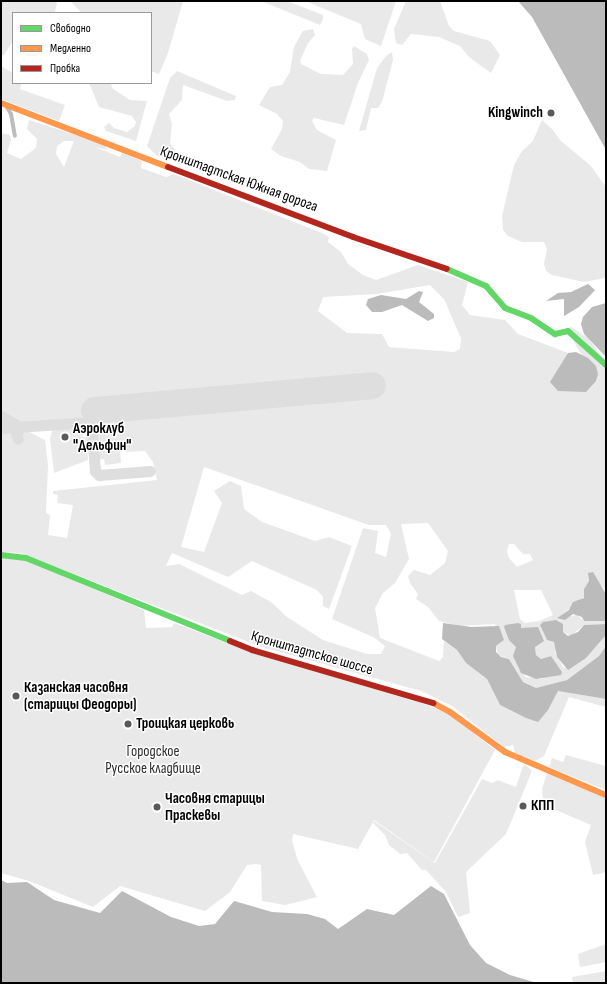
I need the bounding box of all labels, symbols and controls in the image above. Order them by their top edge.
legend [12,12,152,84]
text: Свободно [50,21,91,36]
text: Медленно [50,41,91,56]
text: Пробка [50,61,80,76]
place label: Kingwinch [488,104,543,122]
marker: Kingwinch [546,108,556,118]
street label: Кронштадтская Южная дорога [158,142,320,216]
place label: Аэроклуб "Дельфин" [73,419,131,454]
marker: Аэроклуб "Дельфин" [60,432,70,442]
street label: Кронштадтское шоссе [249,627,375,679]
place label: Казанская часовня (старицы Феодоры) [24,678,137,713]
marker: Казанская часовня (старицы Феодоры) [11,691,21,701]
place label: Троицкая церковь [136,715,234,733]
marker: Троицкая церковь [123,719,133,729]
park label: Городское Русское кладбище [105,742,201,777]
place label: Часовня старицы Праскевы [165,789,265,824]
place label: КПП [531,797,554,815]
marker: КПП [518,801,528,811]
marker: Часовня старицы Праскевы [152,802,162,812]

